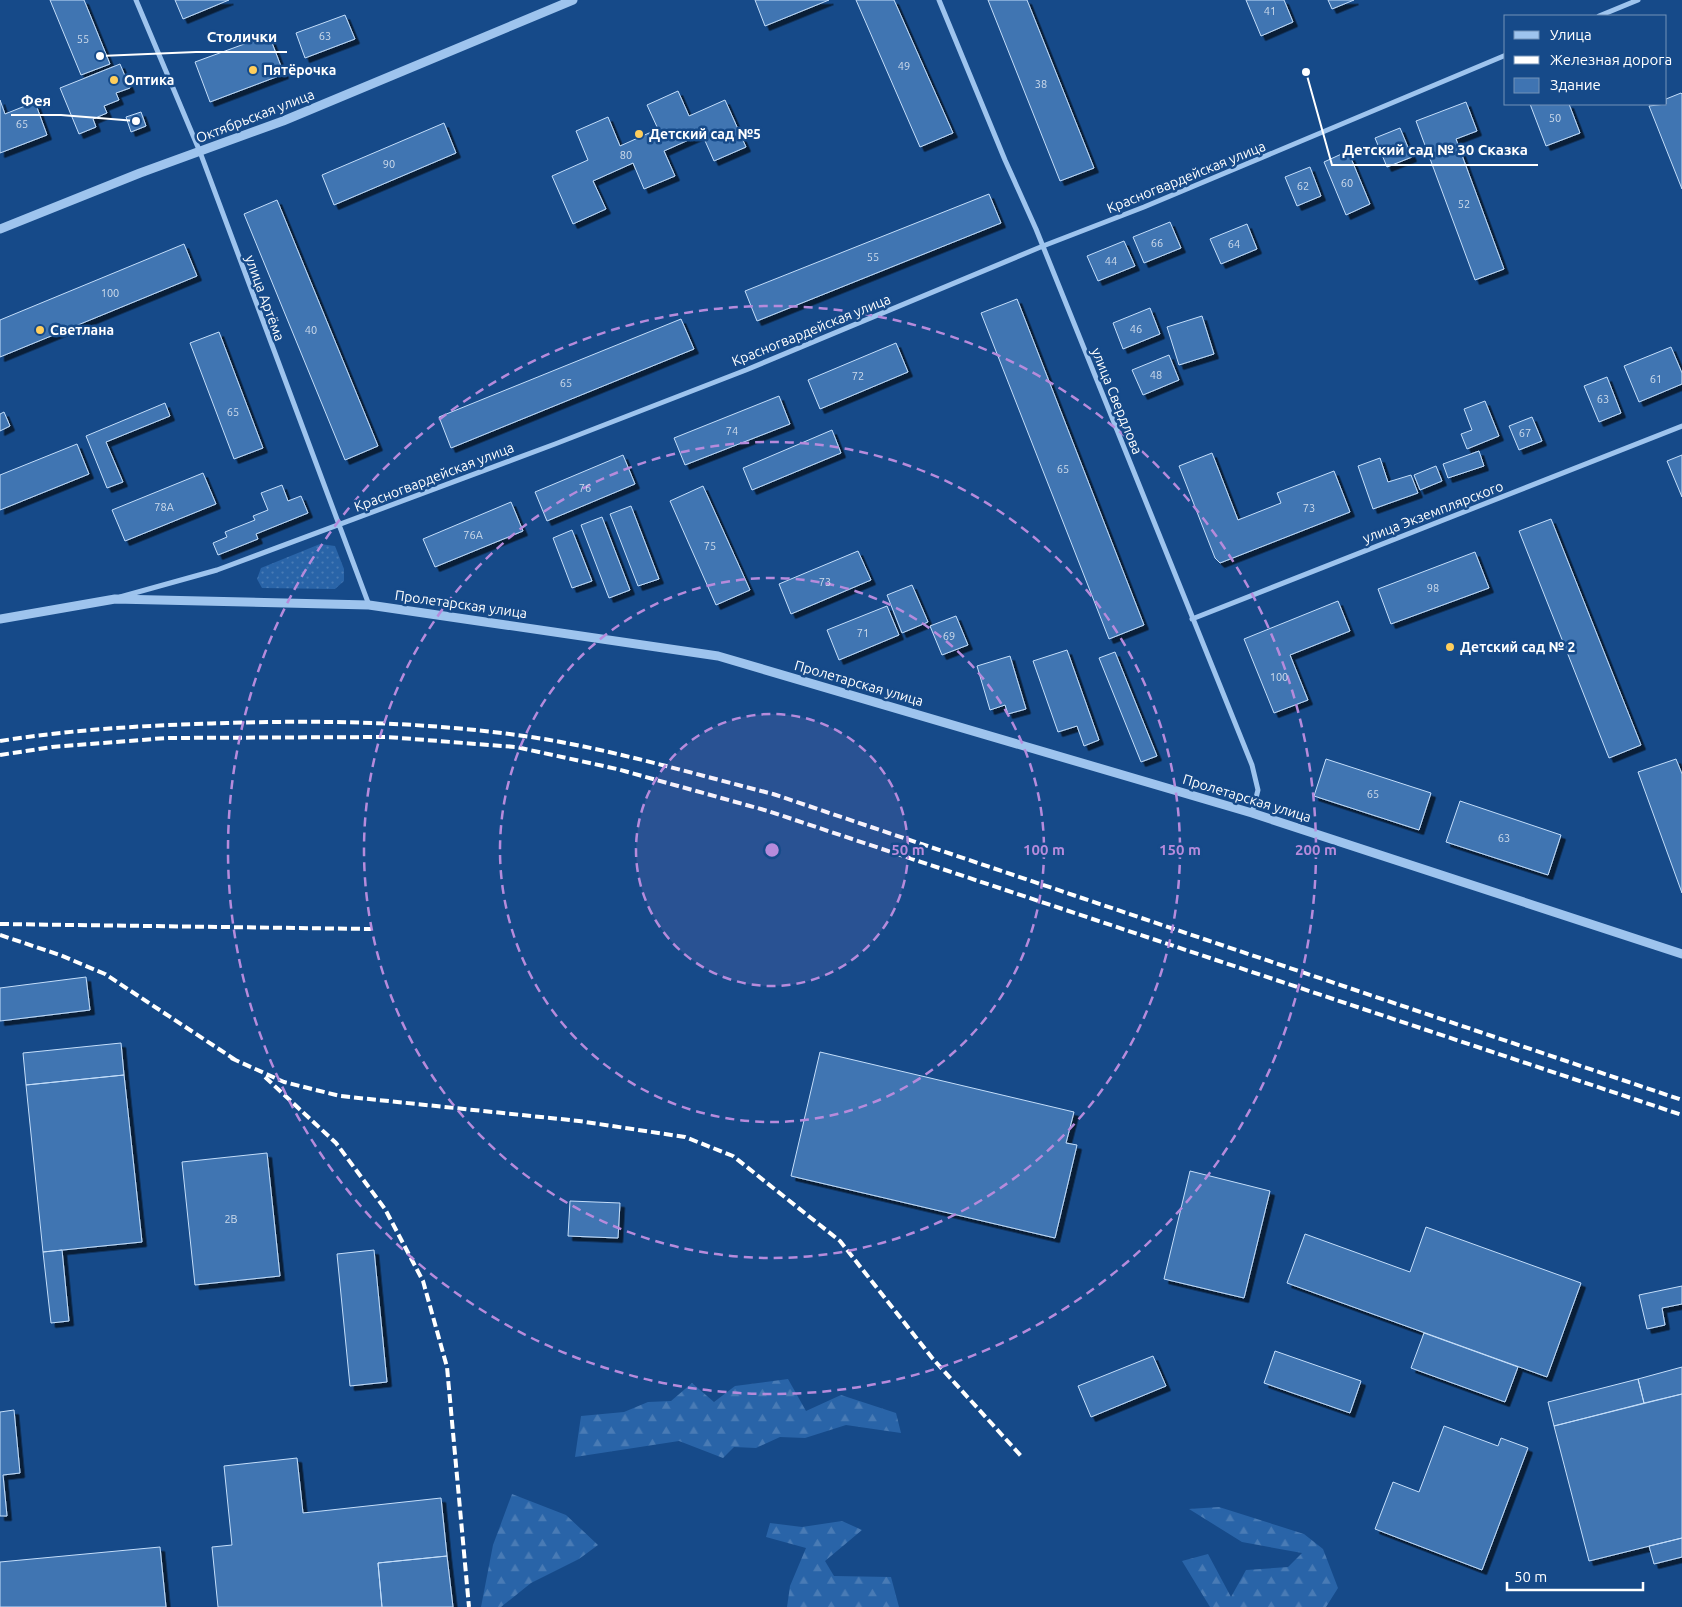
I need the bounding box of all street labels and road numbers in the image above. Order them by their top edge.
street label: Октябрьская улица [194,86,316,146]
street label: Красногвардейская улица [1104,138,1268,216]
street label: улица Артёма [242,253,288,343]
street label: Красногвардейская улица [729,291,893,369]
street label: улица Свердлова [1088,345,1146,457]
street label: Красногвардейская улица [352,439,516,515]
street label: улица Экземплярского [1360,478,1506,546]
street label: Пролетарская улица [394,587,528,621]
street label: Пролетарская улица [793,657,925,709]
street label: Пролетарская улица [1181,771,1313,825]

